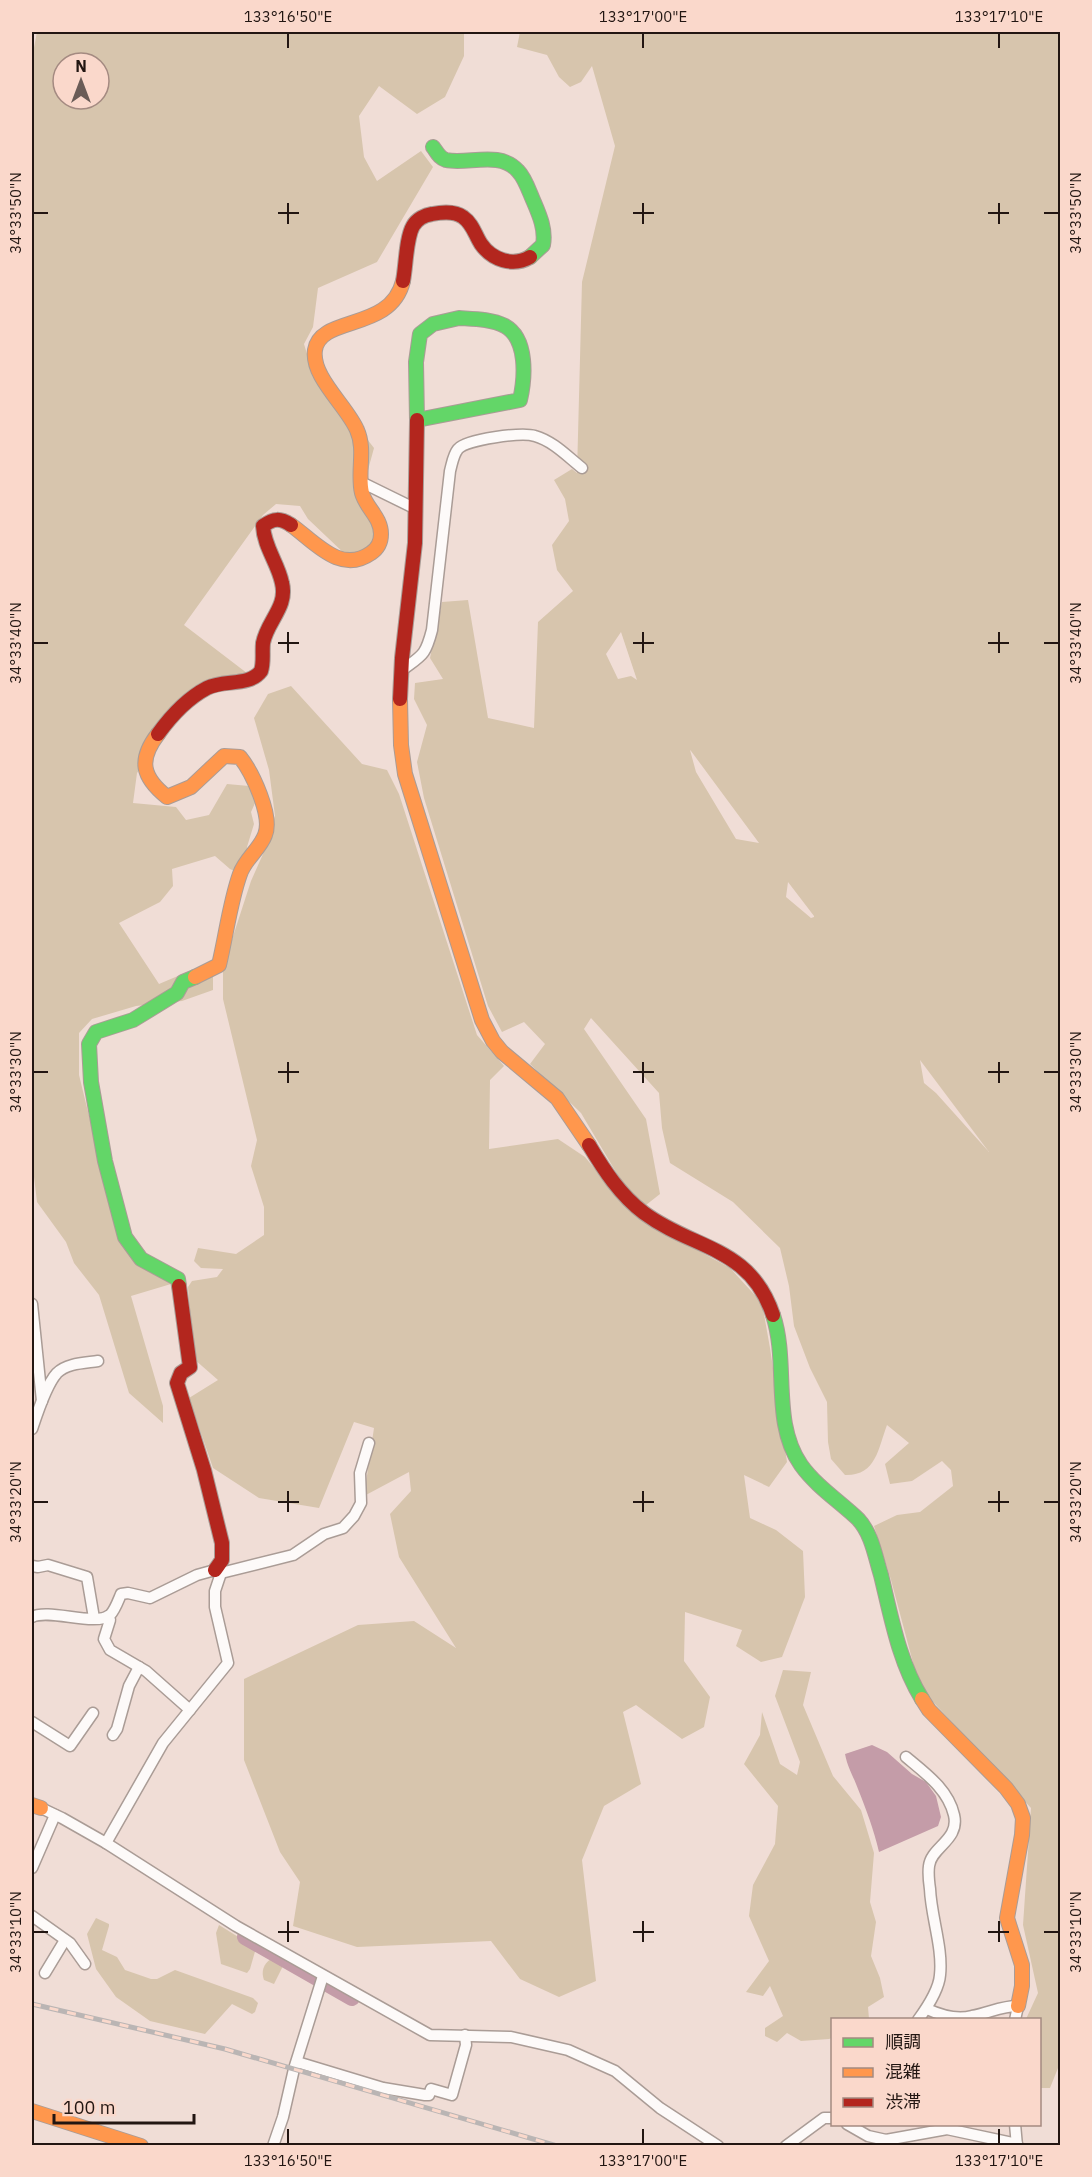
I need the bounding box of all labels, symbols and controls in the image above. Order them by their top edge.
text: 133°16'50"E [244,7,332,26]
text: 133°17'00"E [599,7,687,26]
text: 133°17'10"E [955,7,1043,26]
north arrow [51,51,111,111]
text: N [75,56,87,76]
text: 34°33'50"N [6,172,25,254]
text: 34°33'50"N [1066,172,1085,254]
text: 34°33'40"N [6,602,25,684]
text: 34°33'40"N [1066,602,1085,684]
text: 34°33'30"N [6,1031,25,1113]
text: 34°33'30"N [1066,1031,1085,1113]
text: 34°33'20"N [6,1461,25,1543]
text: 34°33'20"N [1066,1461,1085,1543]
text: 34°33'10"N [6,1891,25,1973]
text: 34°33'10"N [1066,1891,1085,1973]
legend [831,2018,1041,2126]
text: 順調 [885,2030,921,2053]
text: 混雑 [885,2060,921,2083]
scale bar [54,2087,194,2125]
text: 渋滞 [885,2090,921,2113]
text: 100 m [63,2096,115,2119]
text: 133°16'50"E [244,2151,332,2170]
text: 133°17'00"E [599,2151,687,2170]
text: 133°17'10"E [955,2151,1043,2170]

